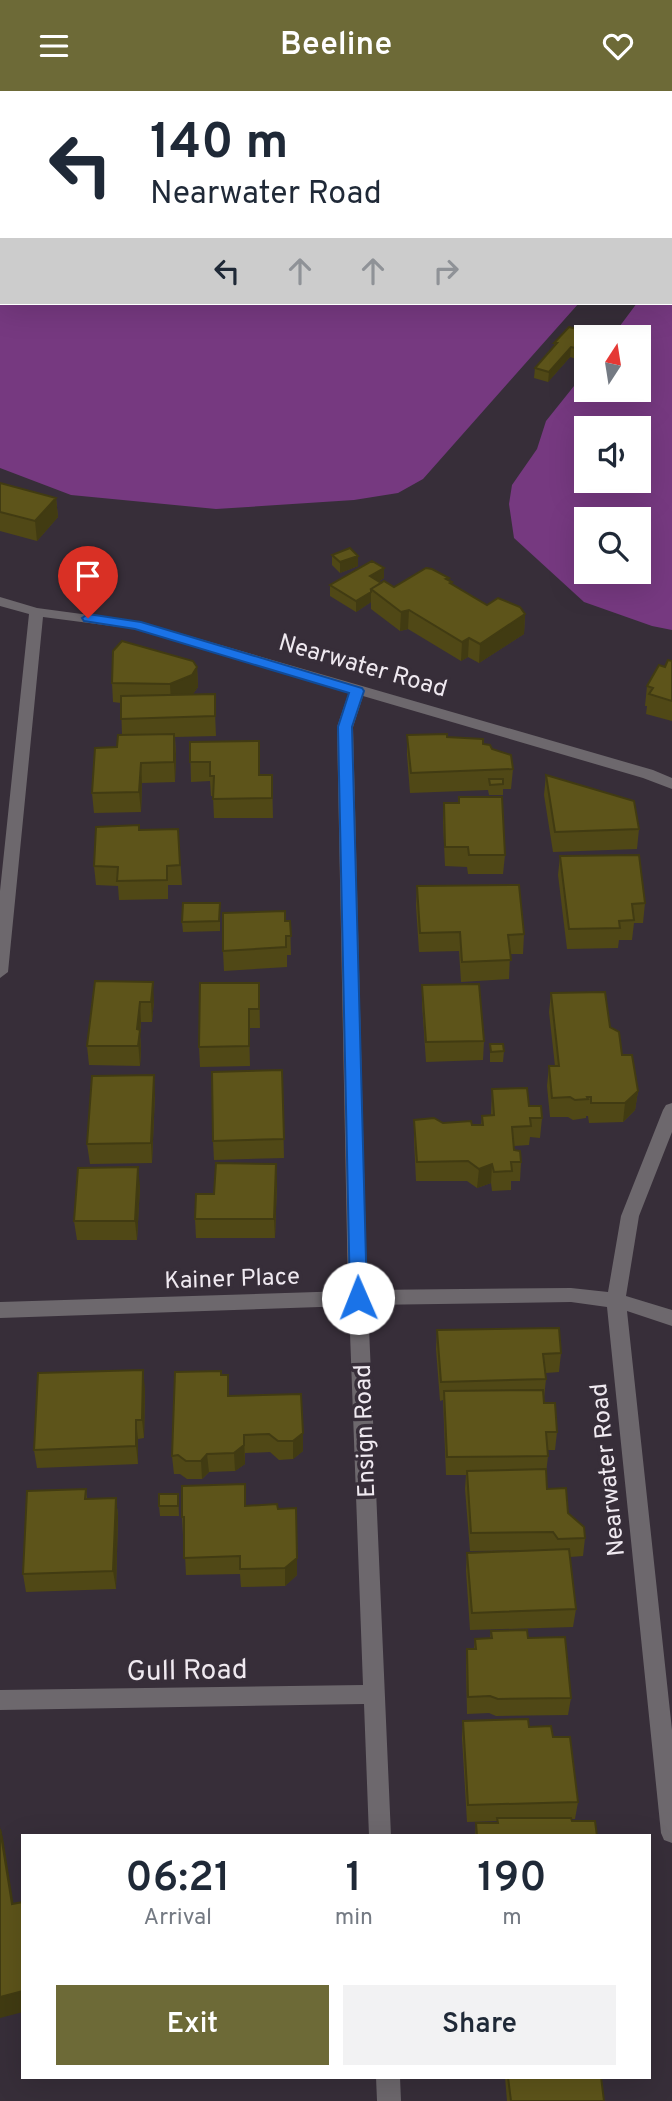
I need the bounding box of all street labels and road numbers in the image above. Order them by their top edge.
street label: Nearwater Road [275,629,450,705]
street label: Kainer Place [164,1263,300,1297]
street label: Ensign Road [349,1364,383,1498]
street label: Nearwater Road [585,1382,633,1558]
street label: Gull Road [126,1653,248,1691]

